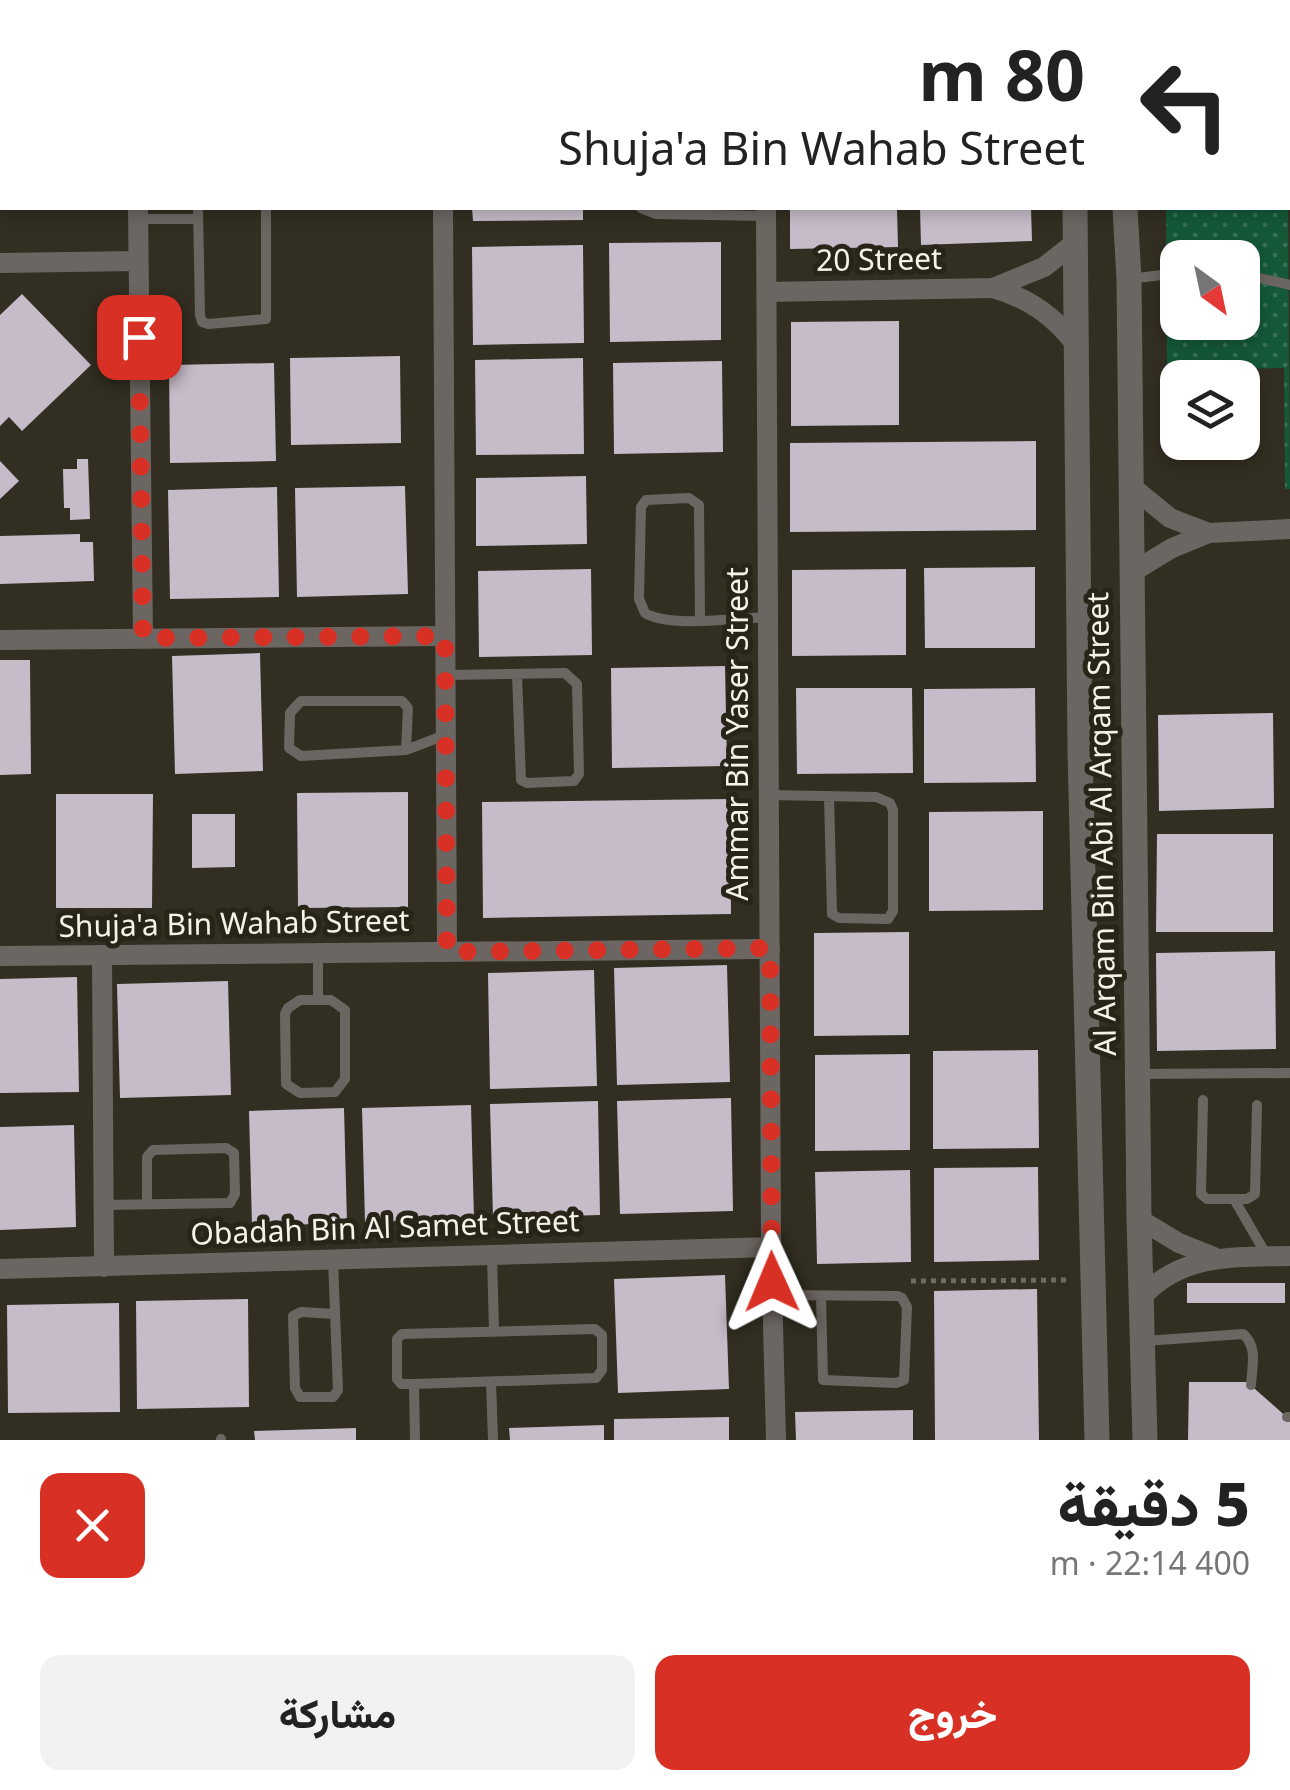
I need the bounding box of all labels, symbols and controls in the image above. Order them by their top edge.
text: 80 m [918,26,1085,122]
icon: left [1120,40,1250,170]
text: Shuja'a Bin Wahab Street [558,117,1085,178]
street label: 20 Street [816,237,942,280]
north arrow [1160,240,1260,340]
map controls [1160,240,1260,460]
pin [97,295,182,380]
icon: arrive [112,310,167,365]
button: layers [1160,360,1260,460]
street label: Ammar Bin Yaser Street [716,567,757,901]
street label: Al Arqam Bin Abi Al Arqam Street [1076,591,1125,1056]
street label: Shuja'a Bin Wahab Street [58,899,410,946]
street label: Obadah Bin Al Samet Street [190,1199,580,1254]
position arrow [720,1230,824,1334]
text: 5 دقيقة [1058,1462,1250,1544]
button: close [40,1473,145,1578]
text: 400 m · 22:14 [1050,1541,1250,1584]
button: مشاركة [40,1655,635,1770]
button: خروج [655,1655,1250,1770]

